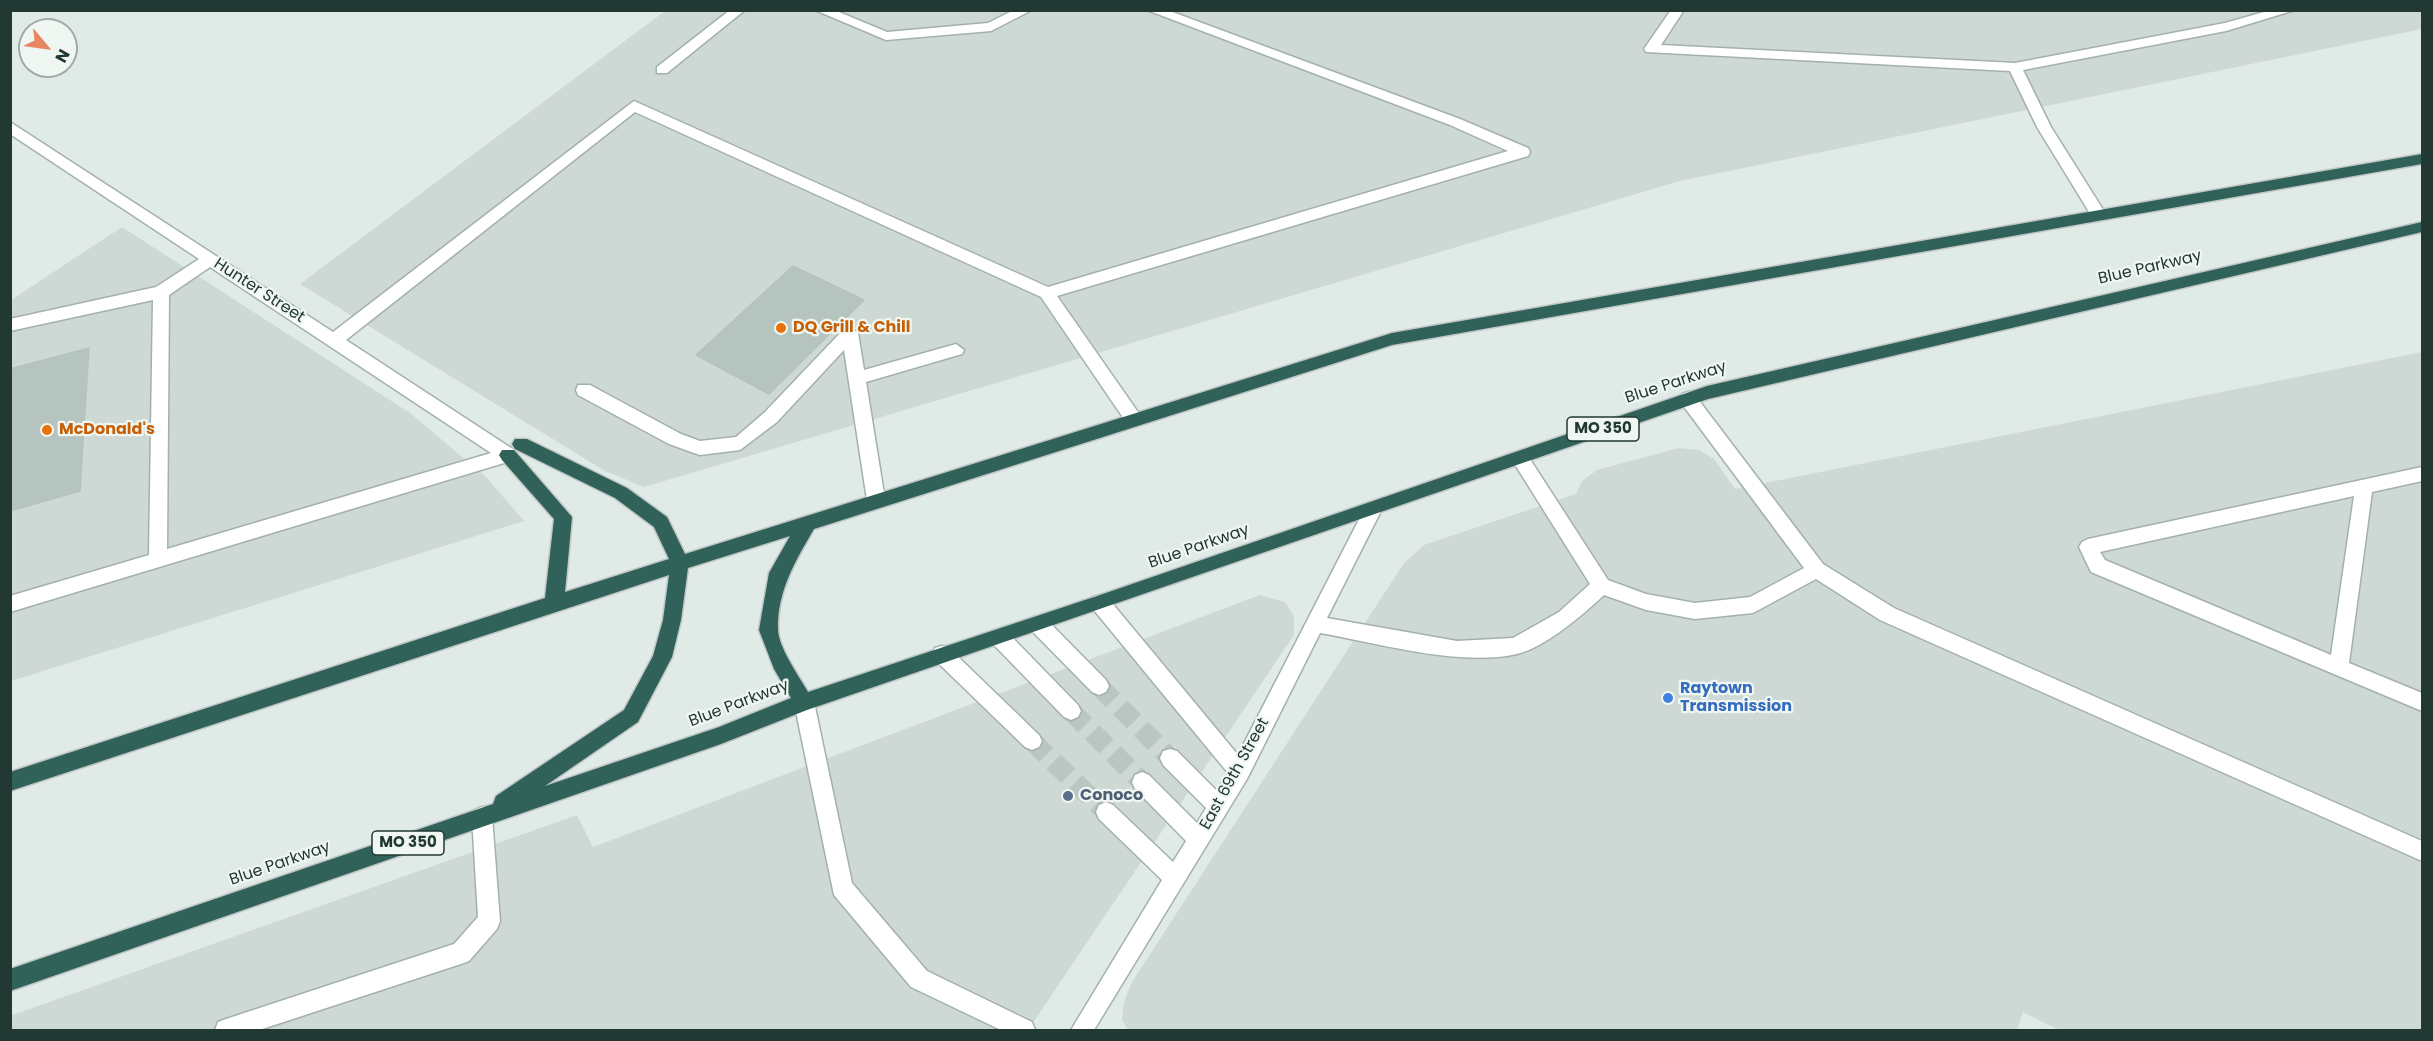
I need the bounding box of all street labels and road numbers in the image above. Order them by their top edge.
street label: Blue Parkway [2096,247,2204,289]
street label: Hunter Street [210,255,308,327]
street label: Blue Parkway [1623,358,1729,408]
road number: MO 350 [1567,417,1639,441]
street label: Blue Parkway [1146,521,1252,573]
street label: Blue Parkway [686,676,792,732]
street label: East 69th Street [1196,715,1274,833]
road number: MO 350 [372,831,444,855]
street label: Blue Parkway [227,838,333,890]

